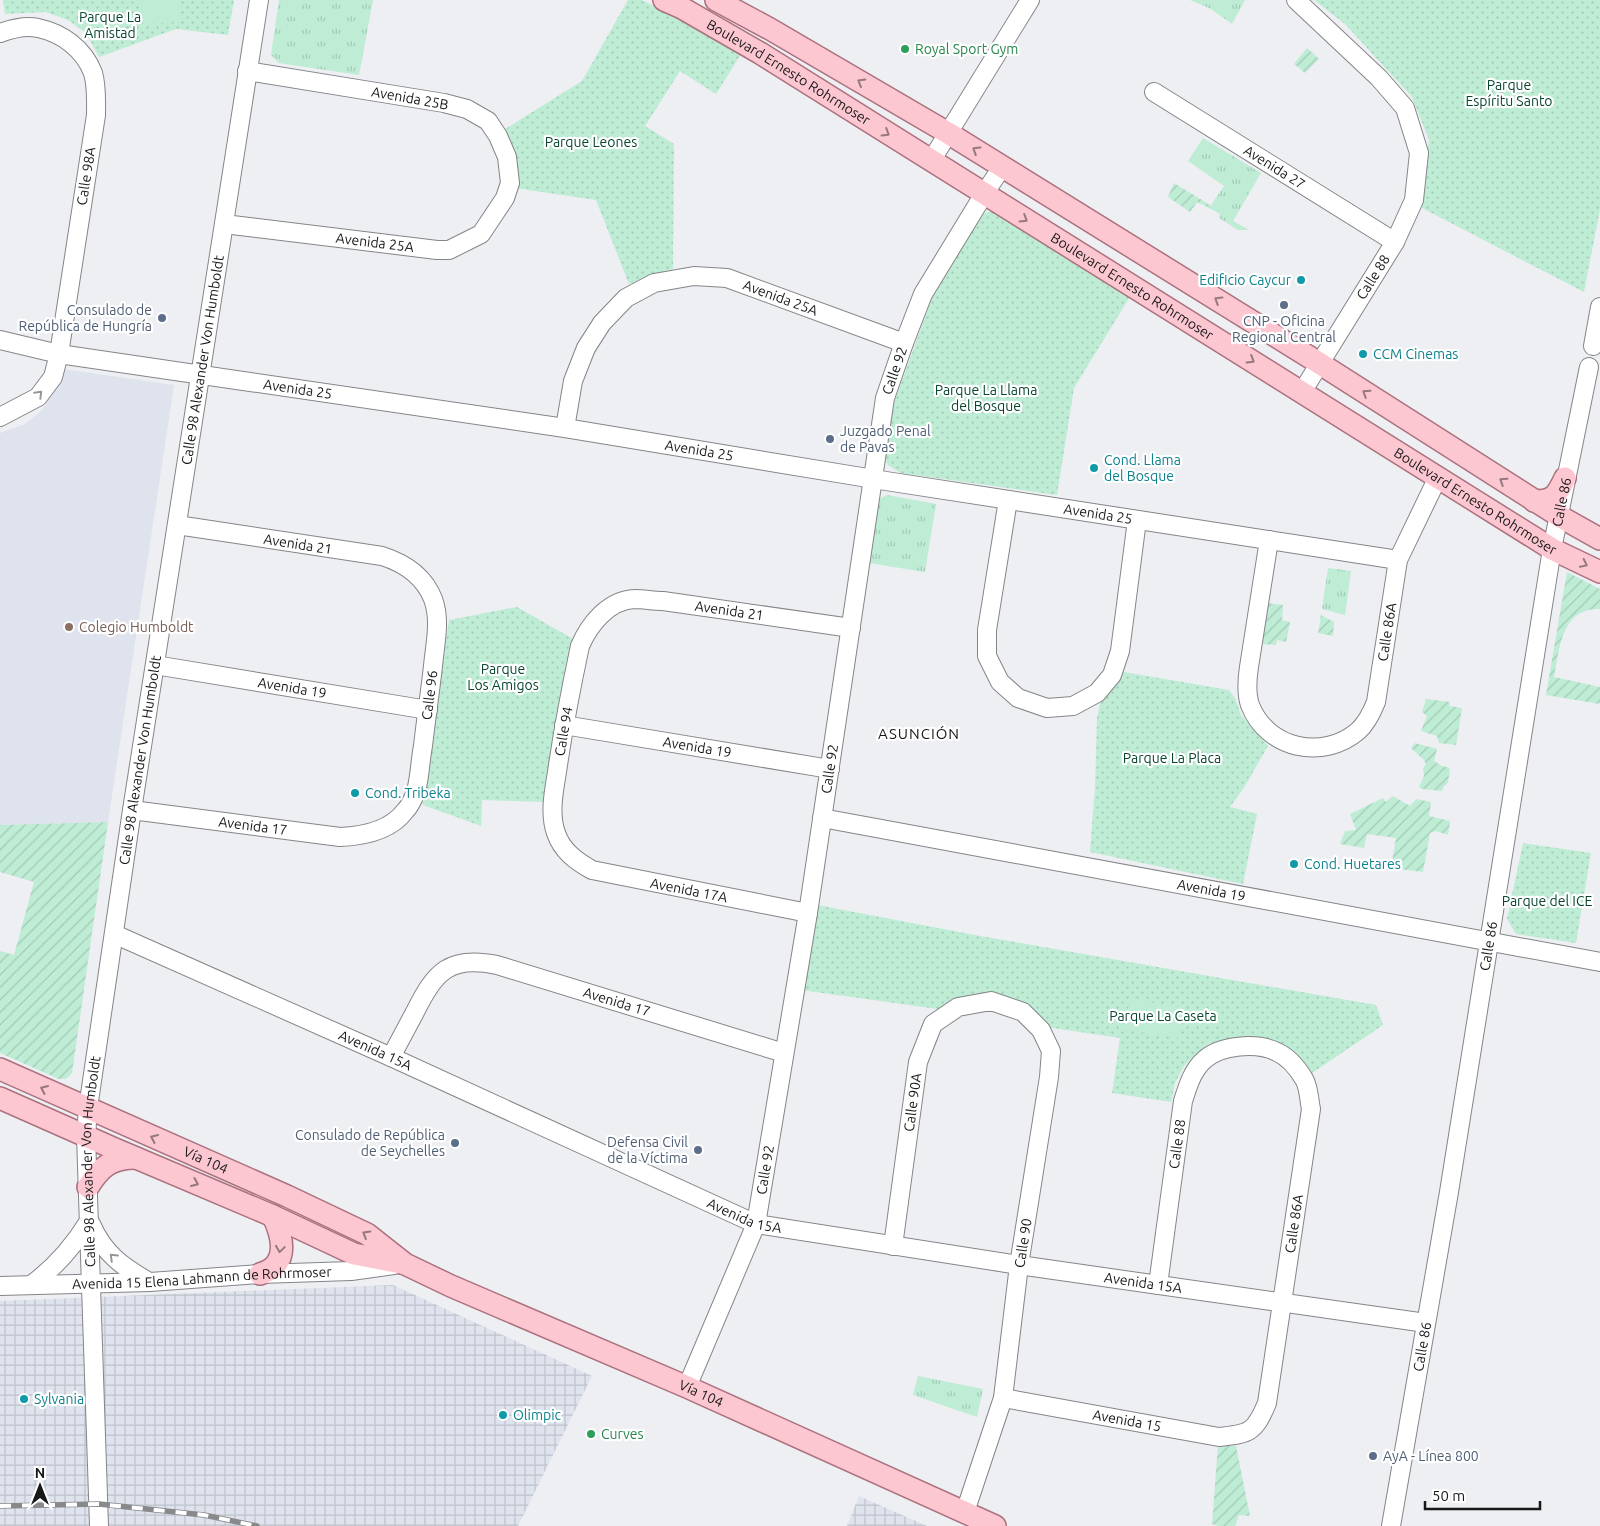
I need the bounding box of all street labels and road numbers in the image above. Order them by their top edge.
street label: Boulevard Ernesto Rohrmoser [704,16,874,128]
street label: Avenida 25B [370,83,450,113]
street label: Avenida 27 [1241,142,1308,192]
street label: Calle 98A [73,146,99,206]
street label: Boulevard Ernesto Rohrmoser [1048,229,1217,343]
street label: Avenida 25A [335,230,415,255]
street label: Calle 88 [1353,252,1393,302]
street label: Calle 98 Alexander Von Humboldt [178,254,227,466]
street label: Avenida 25A [741,277,820,319]
street label: Calle 92 [879,344,910,397]
street label: Avenida 25 [262,376,333,402]
street label: Avenida 25 [664,437,735,464]
street label: Boulevard Ernesto Rohrmoser [1391,444,1560,558]
street label: Calle 86 [1549,476,1574,528]
street label: Avenida 25 [1063,501,1134,527]
street label: Avenida 21 [263,531,333,557]
street label: Avenida 21 [694,598,765,623]
street label: Calle 86A [1374,602,1399,662]
street label: Calle 98 Alexander Von Humboldt [116,654,164,866]
street label: Calle 96 [418,669,440,721]
street label: Avenida 19 [257,674,328,701]
street label: Calle 94 [551,705,576,757]
street label: Avenida 19 [662,733,733,761]
street label: Calle 92 [818,743,841,795]
street label: Avenida 17 [218,813,288,838]
street label: Avenida 17A [649,875,729,905]
street label: Avenida 19 [1176,876,1247,904]
street label: Calle 86 [1477,920,1500,972]
street label: Avenida 17 [581,984,652,1020]
street label: Avenida 15A [336,1027,414,1073]
street label: Calle 98 Alexander Von Humboldt [78,1054,104,1267]
street label: Calle 90A [901,1072,924,1133]
street label: Calle 88 [1166,1118,1188,1170]
street label: Vía 104 [181,1143,231,1177]
street label: Calle 92 [753,1144,777,1196]
street label: Calle 86A [1282,1193,1306,1254]
street label: Avenida 15A [705,1195,783,1236]
street label: Calle 90 [1011,1217,1035,1269]
street label: Avenida 15 Elena Lahmann de Rohrmoser [72,1264,333,1292]
street label: Avenida 15A [1103,1269,1183,1296]
street label: Calle 86 [1410,1321,1434,1373]
street label: Vía 104 [677,1377,726,1410]
street label: Avenida 15 [1091,1406,1163,1434]

